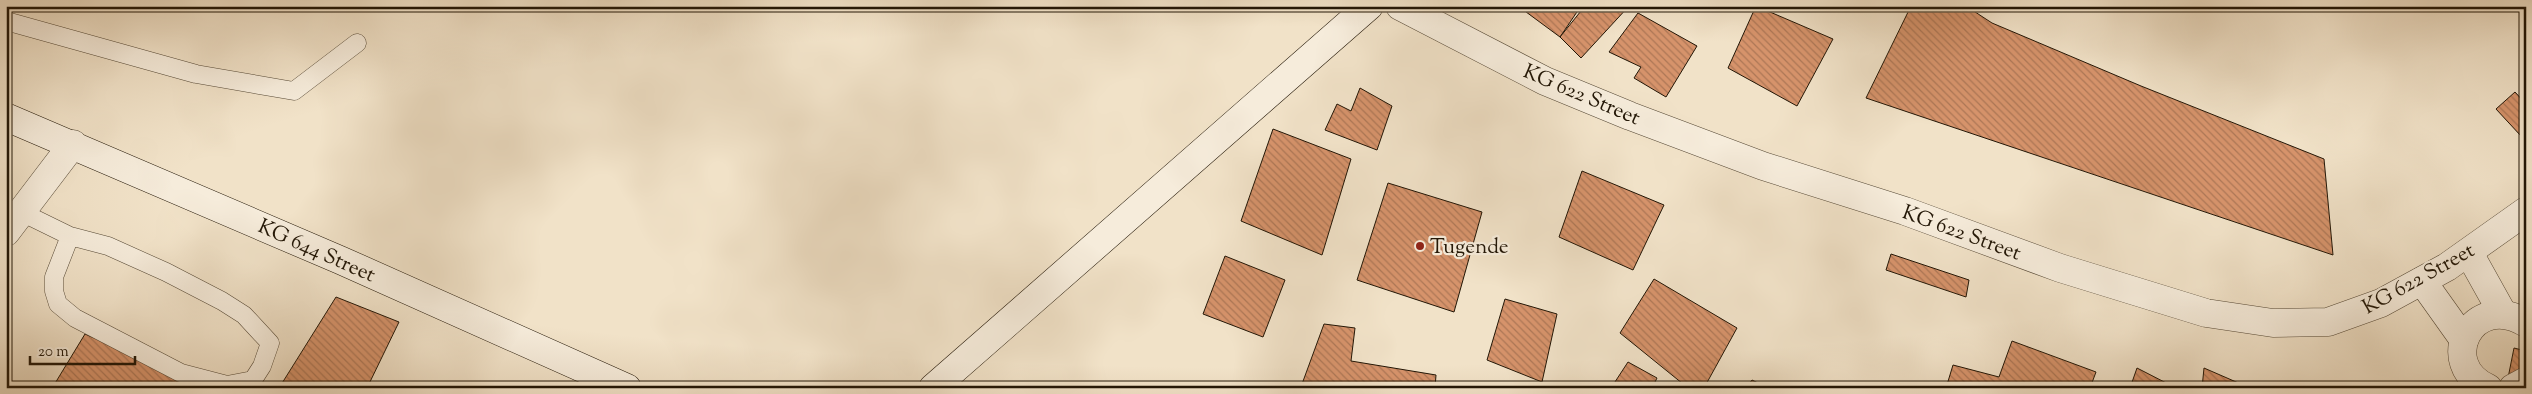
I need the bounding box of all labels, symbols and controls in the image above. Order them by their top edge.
street label: KG 622 Street [1518,58,1644,134]
street label: KG 622 Street [1898,198,2025,269]
street label: KG 644 Street [253,213,380,291]
place label: Tugende [1430,233,1509,263]
street label: KG 622 Street [2357,236,2481,323]
marker: Tugende [1414,240,1426,252]
scale bar [30,334,135,366]
text: 20 m [38,342,69,363]

